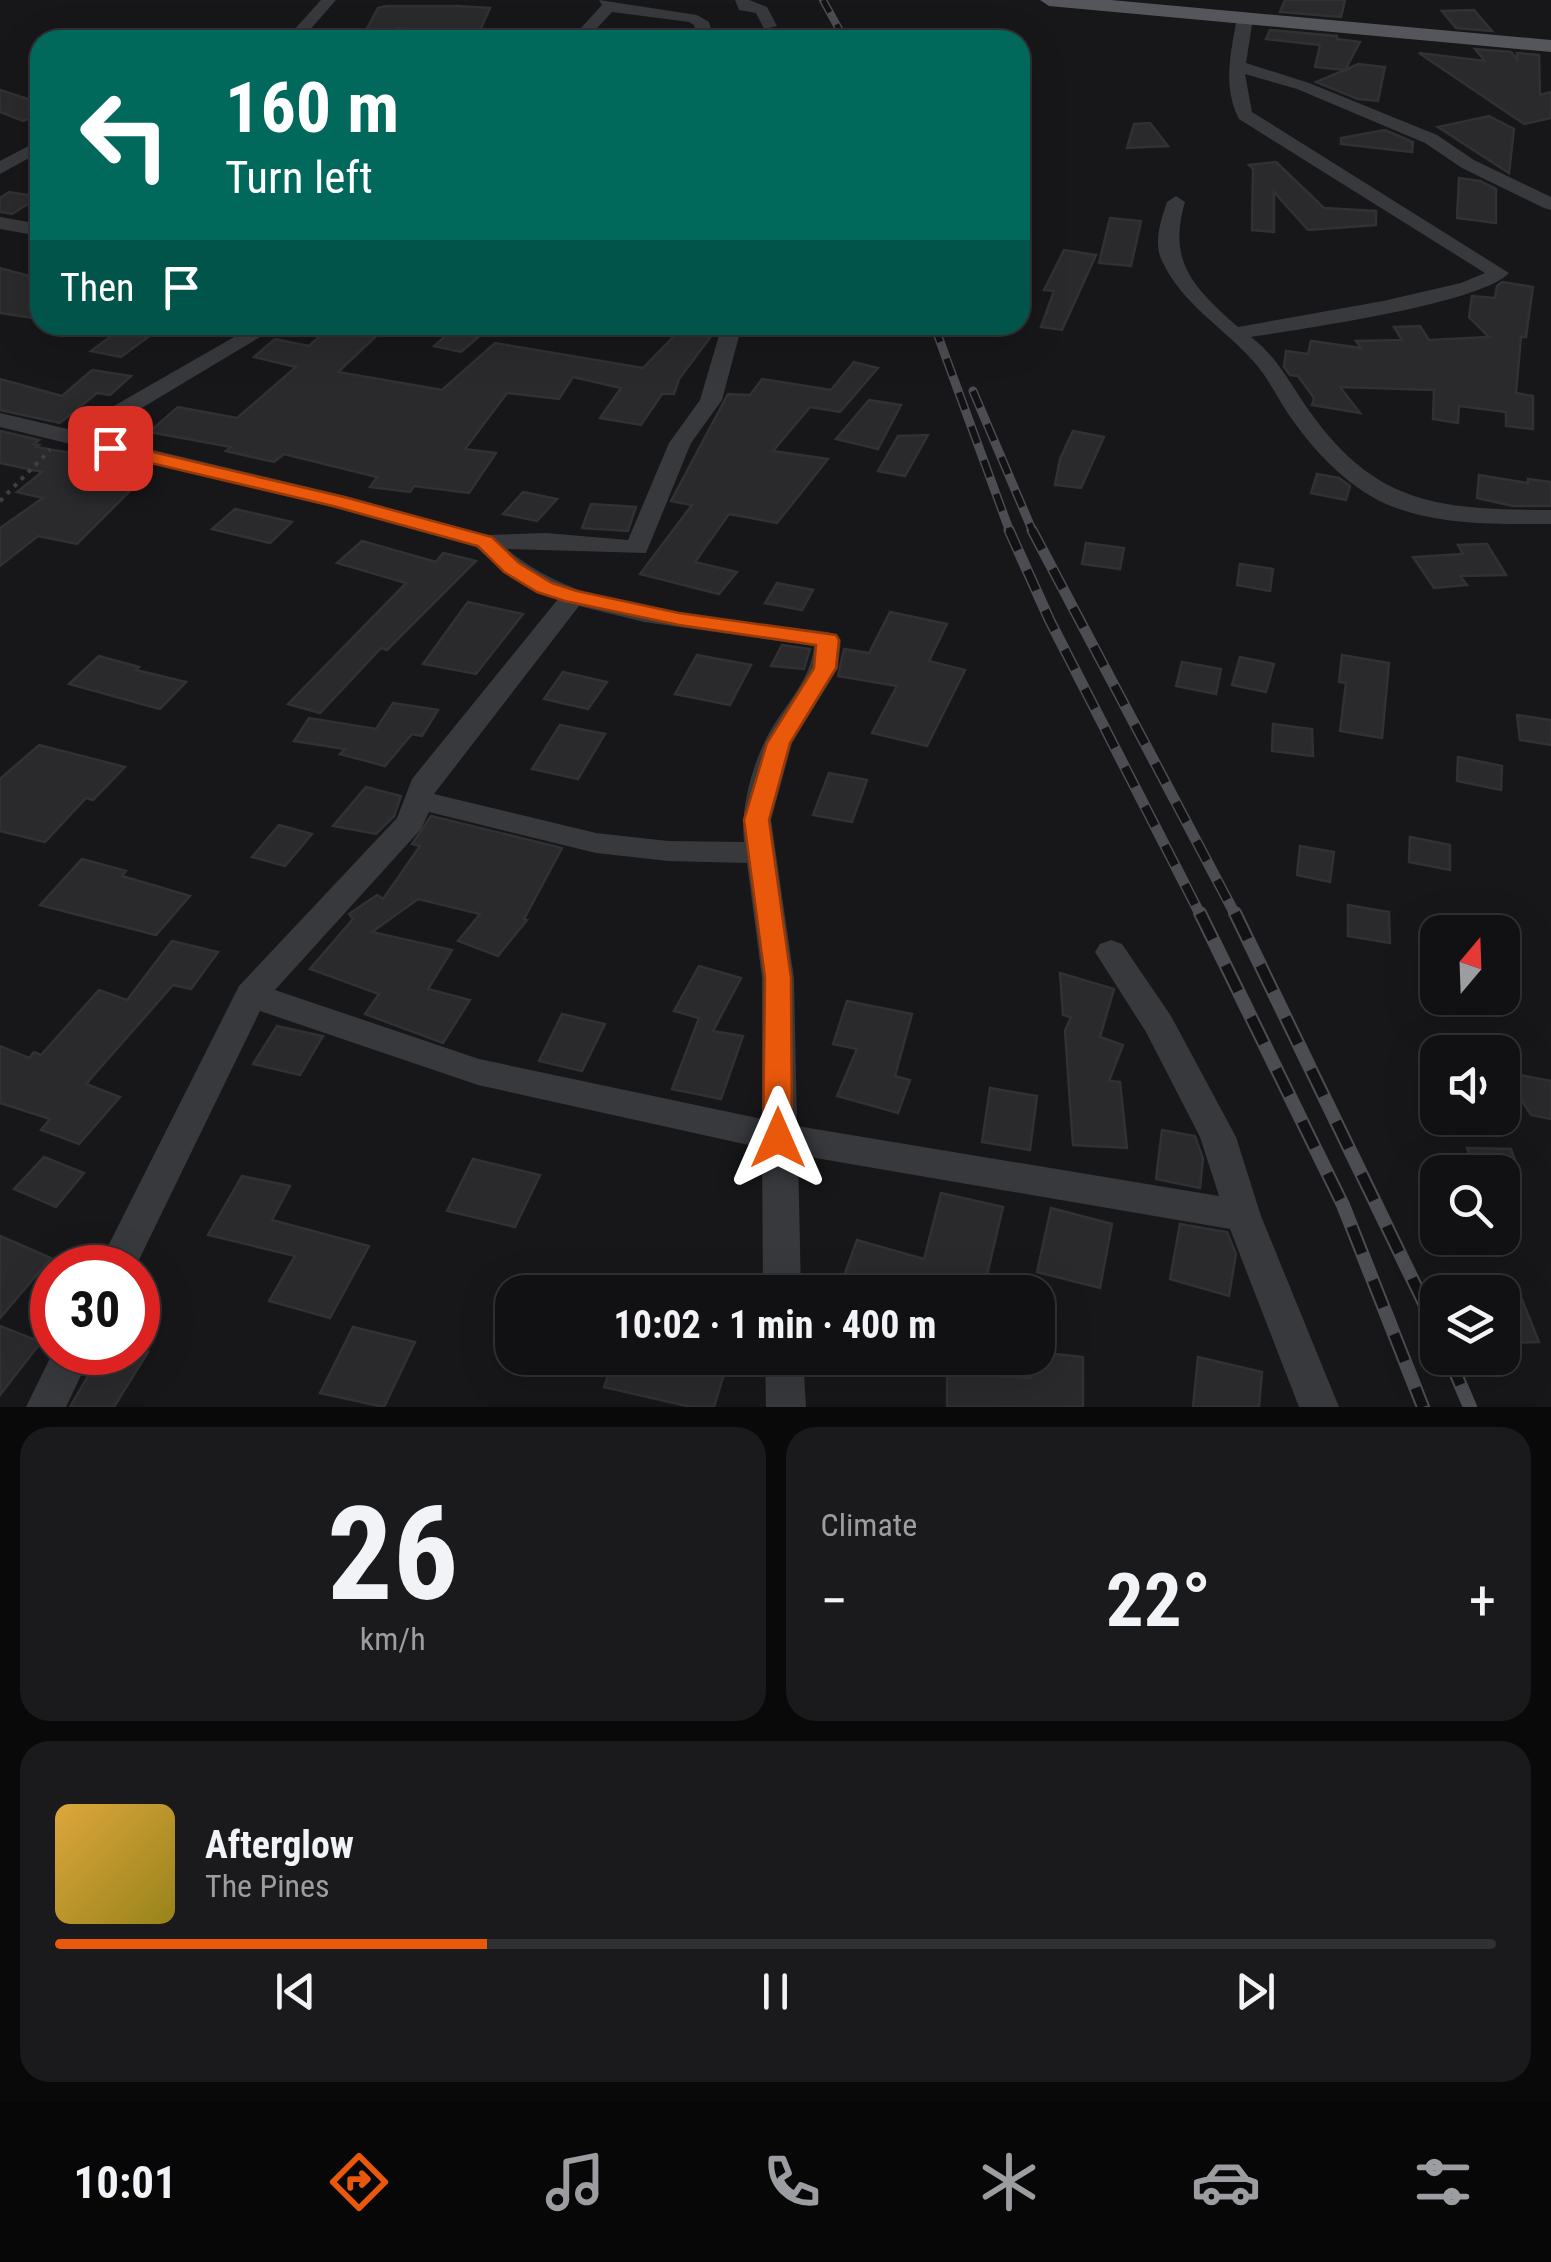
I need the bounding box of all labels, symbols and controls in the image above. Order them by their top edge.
text: 160 m [225,67,399,149]
icon: left [60,70,190,200]
text: Turn left [225,151,373,204]
icon: arrive [154,260,209,315]
text: Then [60,266,134,310]
pin [68,406,153,491]
icon: arrive [83,421,138,476]
north arrow [1420,915,1520,1015]
map controls [1420,915,1520,1375]
button: sound [1420,1035,1520,1135]
position arrow [726,1086,830,1190]
button: search [1420,1155,1520,1255]
speed limit sign: 30 [30,1245,160,1375]
button: layers [1420,1275,1520,1375]
text: 10:02 · 1 min · 400 m [614,1303,936,1347]
text: 26 [327,1478,458,1631]
text: Climate [821,1506,917,1544]
text: 22° [1106,1556,1211,1644]
text: − [821,1569,848,1633]
text: + [1469,1569,1496,1633]
text: km/h [360,1620,426,1658]
text: Afterglow [205,1823,354,1867]
text: The Pines [205,1867,330,1905]
icon: previous [268,1964,323,2019]
icon: pause [748,1964,803,2019]
icon: next [1228,1964,1283,2019]
icon: directions [324,2147,394,2217]
icon: music [540,2147,610,2217]
icon: phone [757,2147,827,2217]
icon: climate [974,2147,1044,2217]
icon: car [1191,2147,1261,2217]
icon: filters [1408,2147,1478,2217]
text: 10:01 [73,2156,177,2209]

